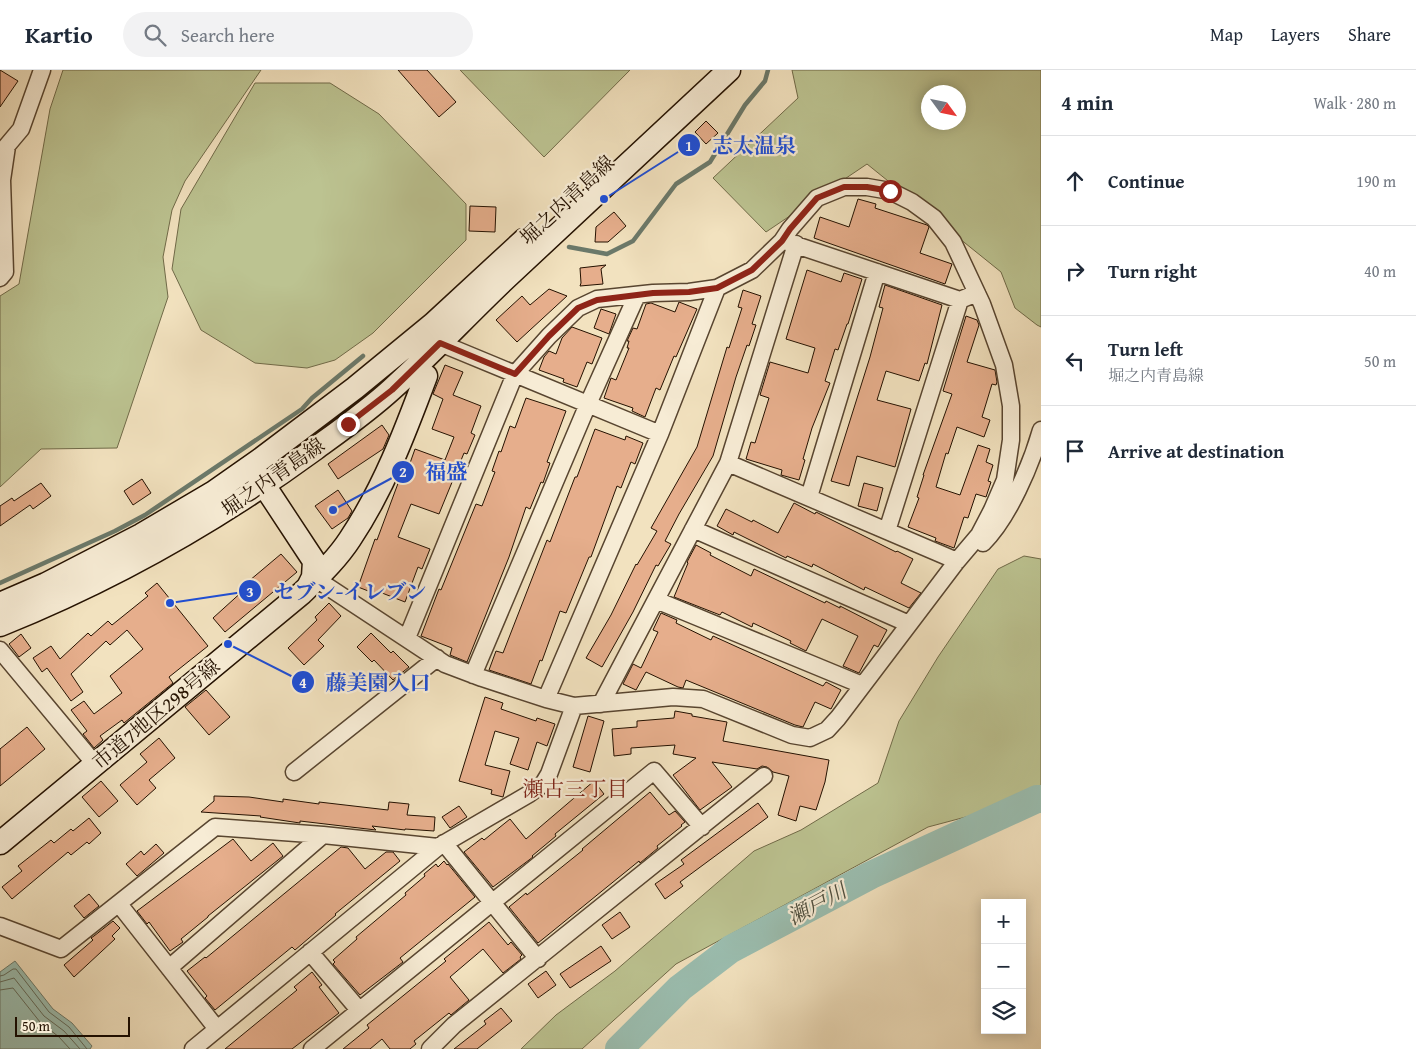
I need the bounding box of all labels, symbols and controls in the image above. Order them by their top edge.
search box [123,12,473,57]
text: Kartio [25,17,93,52]
icon: search [141,21,169,49]
text: Search here [181,21,275,49]
text: Map [1210,21,1243,48]
text: Layers [1271,21,1320,48]
text: Share [1348,21,1391,48]
north arrow [921,85,966,130]
text: 4 min [1061,87,1113,118]
text: Walk · 280 m [1313,91,1396,115]
callout: 志太温泉 [677,127,806,163]
text: 志太温泉 [712,130,796,161]
text: 1 [685,135,693,156]
street label: 堀之内青島線 [513,148,620,251]
icon: ahead [1061,167,1089,195]
text: Continue [1108,167,1185,195]
text: 190 m [1356,169,1396,193]
route start [879,180,902,203]
icon: right [1061,257,1089,285]
text: Turn right [1108,257,1197,285]
text: 40 m [1364,259,1396,283]
text: Turn left [1108,335,1183,363]
icon: left [1061,347,1089,375]
text: 50 m [1364,349,1396,373]
text: 堀之内青島線 [1108,363,1204,387]
route end [337,413,360,436]
street label: 堀之内青島線 [215,430,330,523]
icon: arrive [1061,437,1089,465]
text: Arrive at destination [1108,437,1284,465]
callout: 福盛 [390,454,477,490]
text: 福盛 [425,456,467,487]
text: 2 [399,461,407,482]
callout: セブン-イレブン [238,573,437,609]
text: セブン-イレブン [274,576,426,607]
text: 3 [246,581,254,602]
street label: 市道7地区298号線 [86,652,226,776]
callout: 藤美園入口 [290,664,440,700]
text: 藤美園入口 [326,667,431,698]
text: 4 [299,672,307,693]
district label: 瀬古三丁目 [523,773,628,804]
water label: 瀬戸川 [782,874,854,932]
map controls [981,899,1026,1034]
button: + [981,899,1026,944]
button: − [981,944,1026,989]
button: layers [981,989,1026,1034]
scale bar [15,1014,130,1037]
text: 50 m [22,1016,50,1036]

